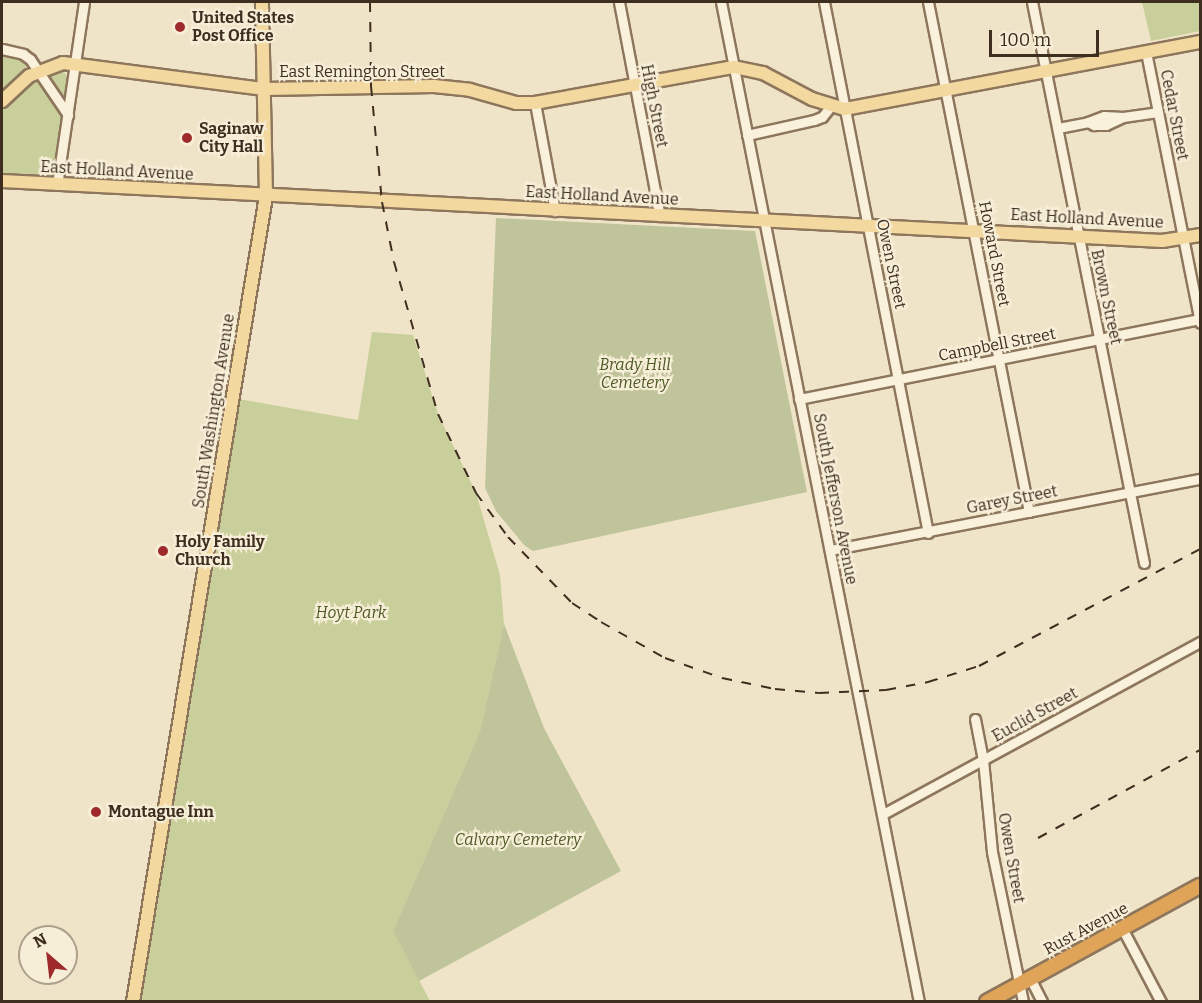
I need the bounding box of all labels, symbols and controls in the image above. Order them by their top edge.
place label: United States Post Office [192,8,294,46]
scale bar [992,18,1102,56]
marker: United States Post Office [173,20,187,34]
text: 100 m [1000,29,1051,51]
street label: East Remington Street [279,62,445,82]
street label: High Street [637,63,671,149]
street label: Cedar Street [1156,68,1192,162]
place label: Saginaw City Hall [199,119,264,157]
marker: Saginaw City Hall [180,131,194,145]
street label: East Holland Avenue [40,157,194,185]
street label: East Holland Avenue [525,182,679,210]
street label: Howard Street [974,200,1014,308]
street label: East Holland Avenue [1010,205,1164,233]
street label: Owen Street [872,217,910,311]
street label: Brown Street [1087,248,1125,346]
street label: South Washington Avenue [189,312,239,510]
street label: Campbell Street [937,324,1057,366]
park label: Brady Hill Cemetery [599,355,671,393]
street label: South Jefferson Avenue [809,412,861,586]
street label: Garey Street [965,482,1059,518]
place label: Holy Family Church [175,532,265,570]
marker: Holy Family Church [156,544,170,558]
park label: Hoyt Park [316,603,386,623]
street label: Euclid Street [989,684,1081,746]
place label: Montague Inn [108,802,214,822]
marker: Montague Inn [89,805,103,819]
street label: Owen Street [994,811,1028,905]
park label: Calvary Cemetery [455,830,581,850]
street label: Rust Avenue [1040,899,1132,959]
north arrow [18,925,78,985]
text: N [30,929,50,952]

